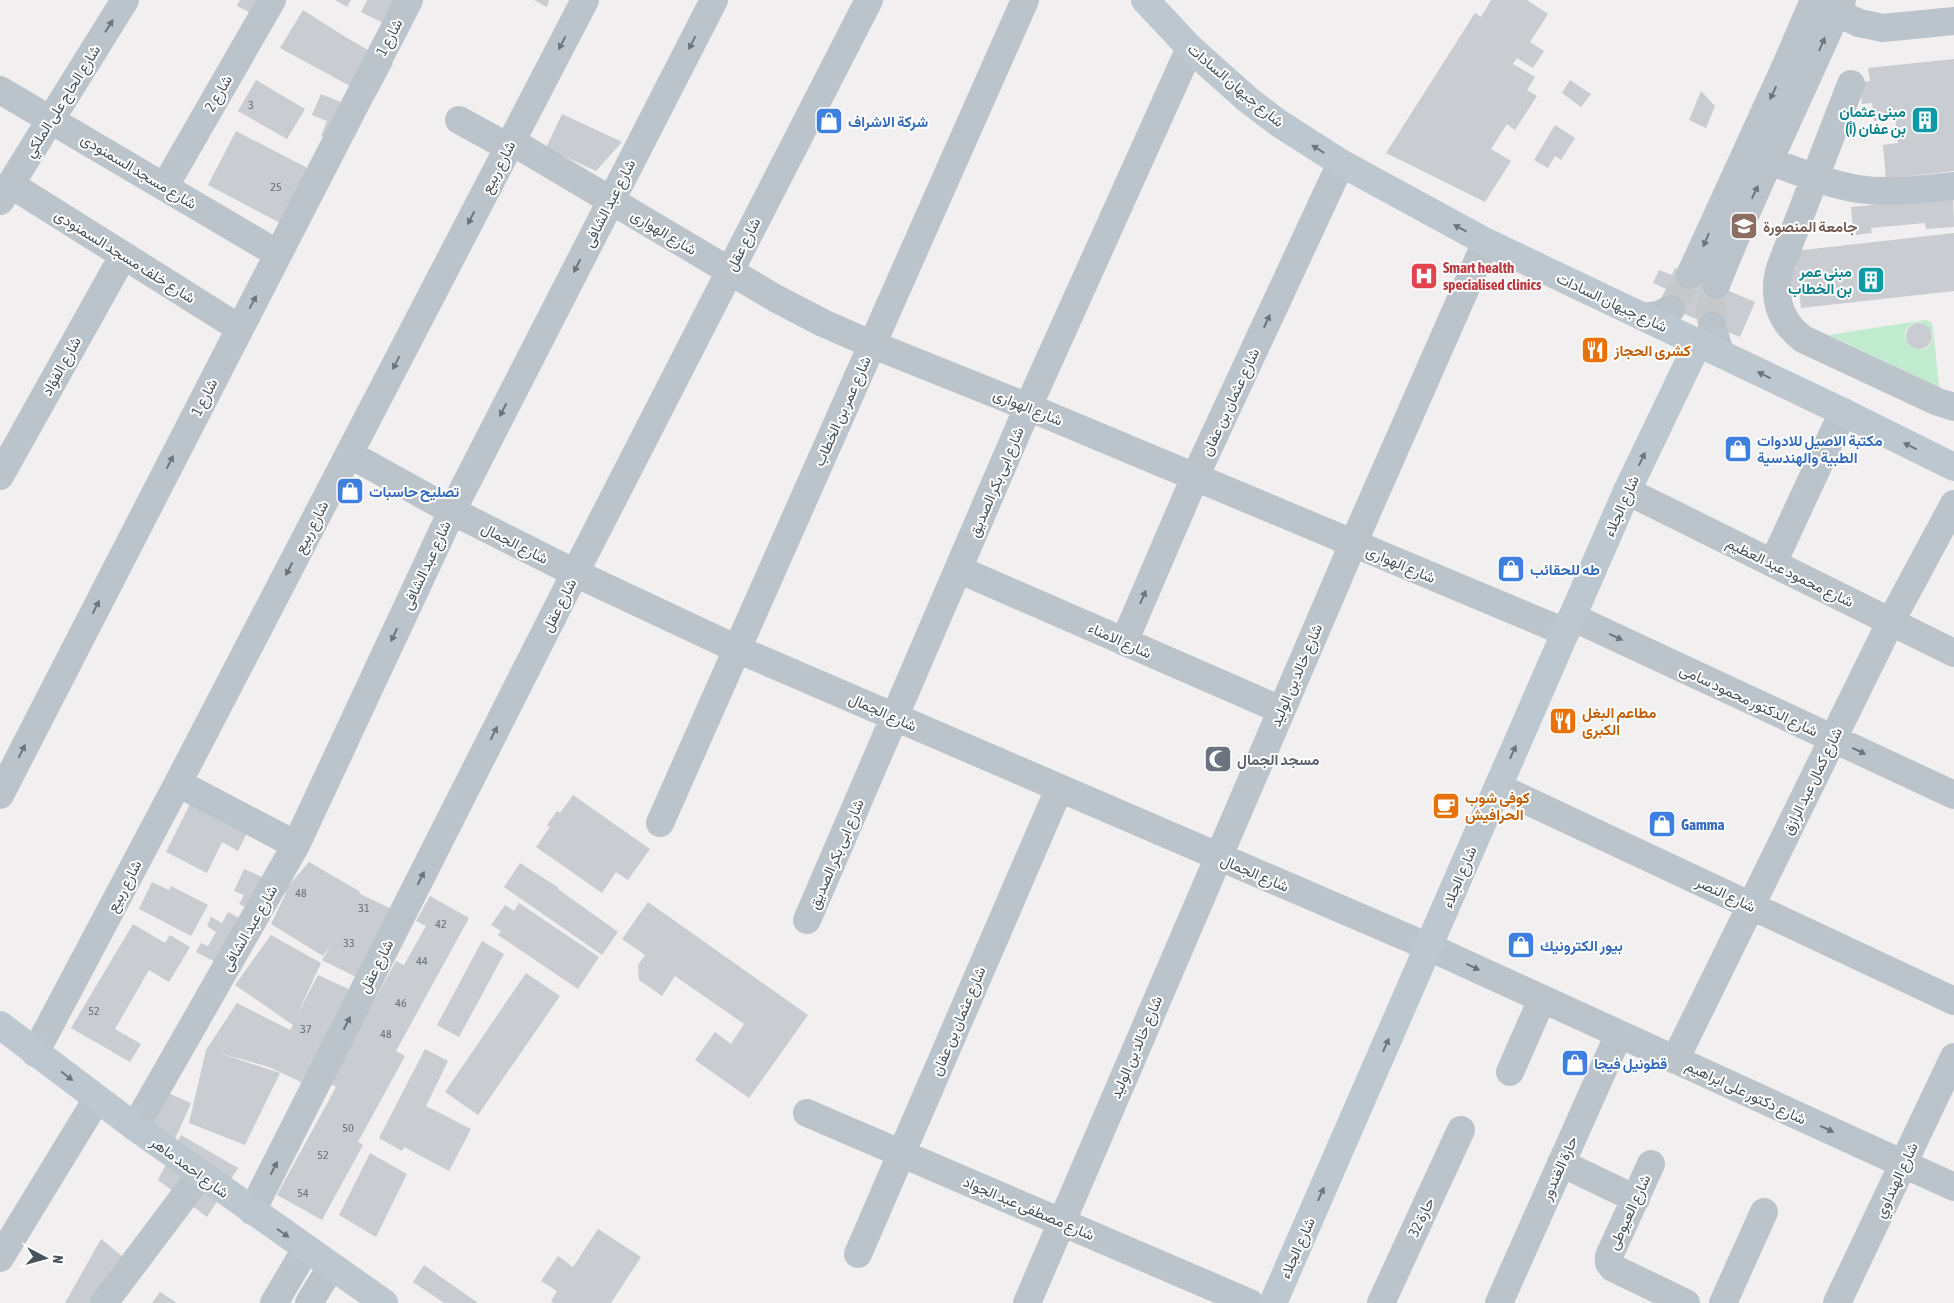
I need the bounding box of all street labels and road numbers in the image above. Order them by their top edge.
street label: شارع 1 [372,16,408,60]
street label: شارع جيهان السادات [1183,40,1288,133]
street label: شارع الحاج على الملكي [21,42,108,163]
street label: شارع 2 [201,72,238,116]
street label: شارع مسجد السمنودى [77,130,200,215]
street label: شارع ربيع [478,138,521,197]
street label: شارع عبد الشافى [580,156,641,251]
street label: شارع خلف مسجد السمنودى [50,206,199,309]
street label: شارع الهوارى [627,206,700,261]
street label: شارع عقل [722,214,766,275]
street label: شارع جيهان السادات [1553,269,1670,338]
street label: شارع الفؤاد [38,333,87,400]
street label: شارع عثمان بن عفان [1198,345,1265,460]
street label: شارع عمر بن الخطاب [810,353,877,470]
street label: شارع 1 [188,375,223,420]
street label: شارع الهوارى [990,385,1065,431]
street label: شارع ابى بكر الصديق [965,424,1030,541]
street label: شارع الجلاء [1600,473,1645,541]
street label: شارع ربيع [291,498,334,557]
street label: شارع عبد الشافى [398,518,457,613]
street label: شارع الجمال [478,519,551,570]
street label: شارع محمود عبد العظيم [1722,534,1857,613]
street label: شارع الهوارى [1363,542,1438,589]
street label: شارع عقل [538,575,582,636]
street label: شارع الامناء [1085,619,1154,664]
street label: شارع خالد بن الوليد [1267,621,1328,730]
street label: شارع الدكتور محمود سامى [1676,661,1821,742]
street label: شارع الجمال [845,690,920,737]
street label: شارع كمال عبد الرازق [1779,724,1848,839]
street label: شارع ابى بكر الصديق [805,796,870,913]
street label: شارع الجلاء [1438,843,1482,912]
street label: شارع الجمال [1217,851,1292,898]
street label: شارع ربيع [103,857,148,916]
street label: شارع النصر [1691,872,1759,918]
street label: شارع عبد الشافى [218,882,283,975]
street label: شارع عقل [355,936,399,997]
street label: شارع عثمان بن عفان [927,964,991,1079]
street label: شارع خالد بن الوليد [1107,993,1168,1102]
street label: شارع دكتور على ابراهيم [1682,1057,1809,1130]
street label: شارع احمد ماهر [145,1132,233,1204]
street label: حارة الغندور [1537,1133,1582,1204]
street label: شارع الهنداوي [1871,1139,1925,1223]
street label: شارع العيوطى [1604,1172,1657,1254]
street label: شارع مصطفى عبد الجواد [960,1173,1097,1246]
street label: حارة 32 [1405,1195,1438,1240]
street label: شارع الجلاء [1276,1215,1321,1283]

